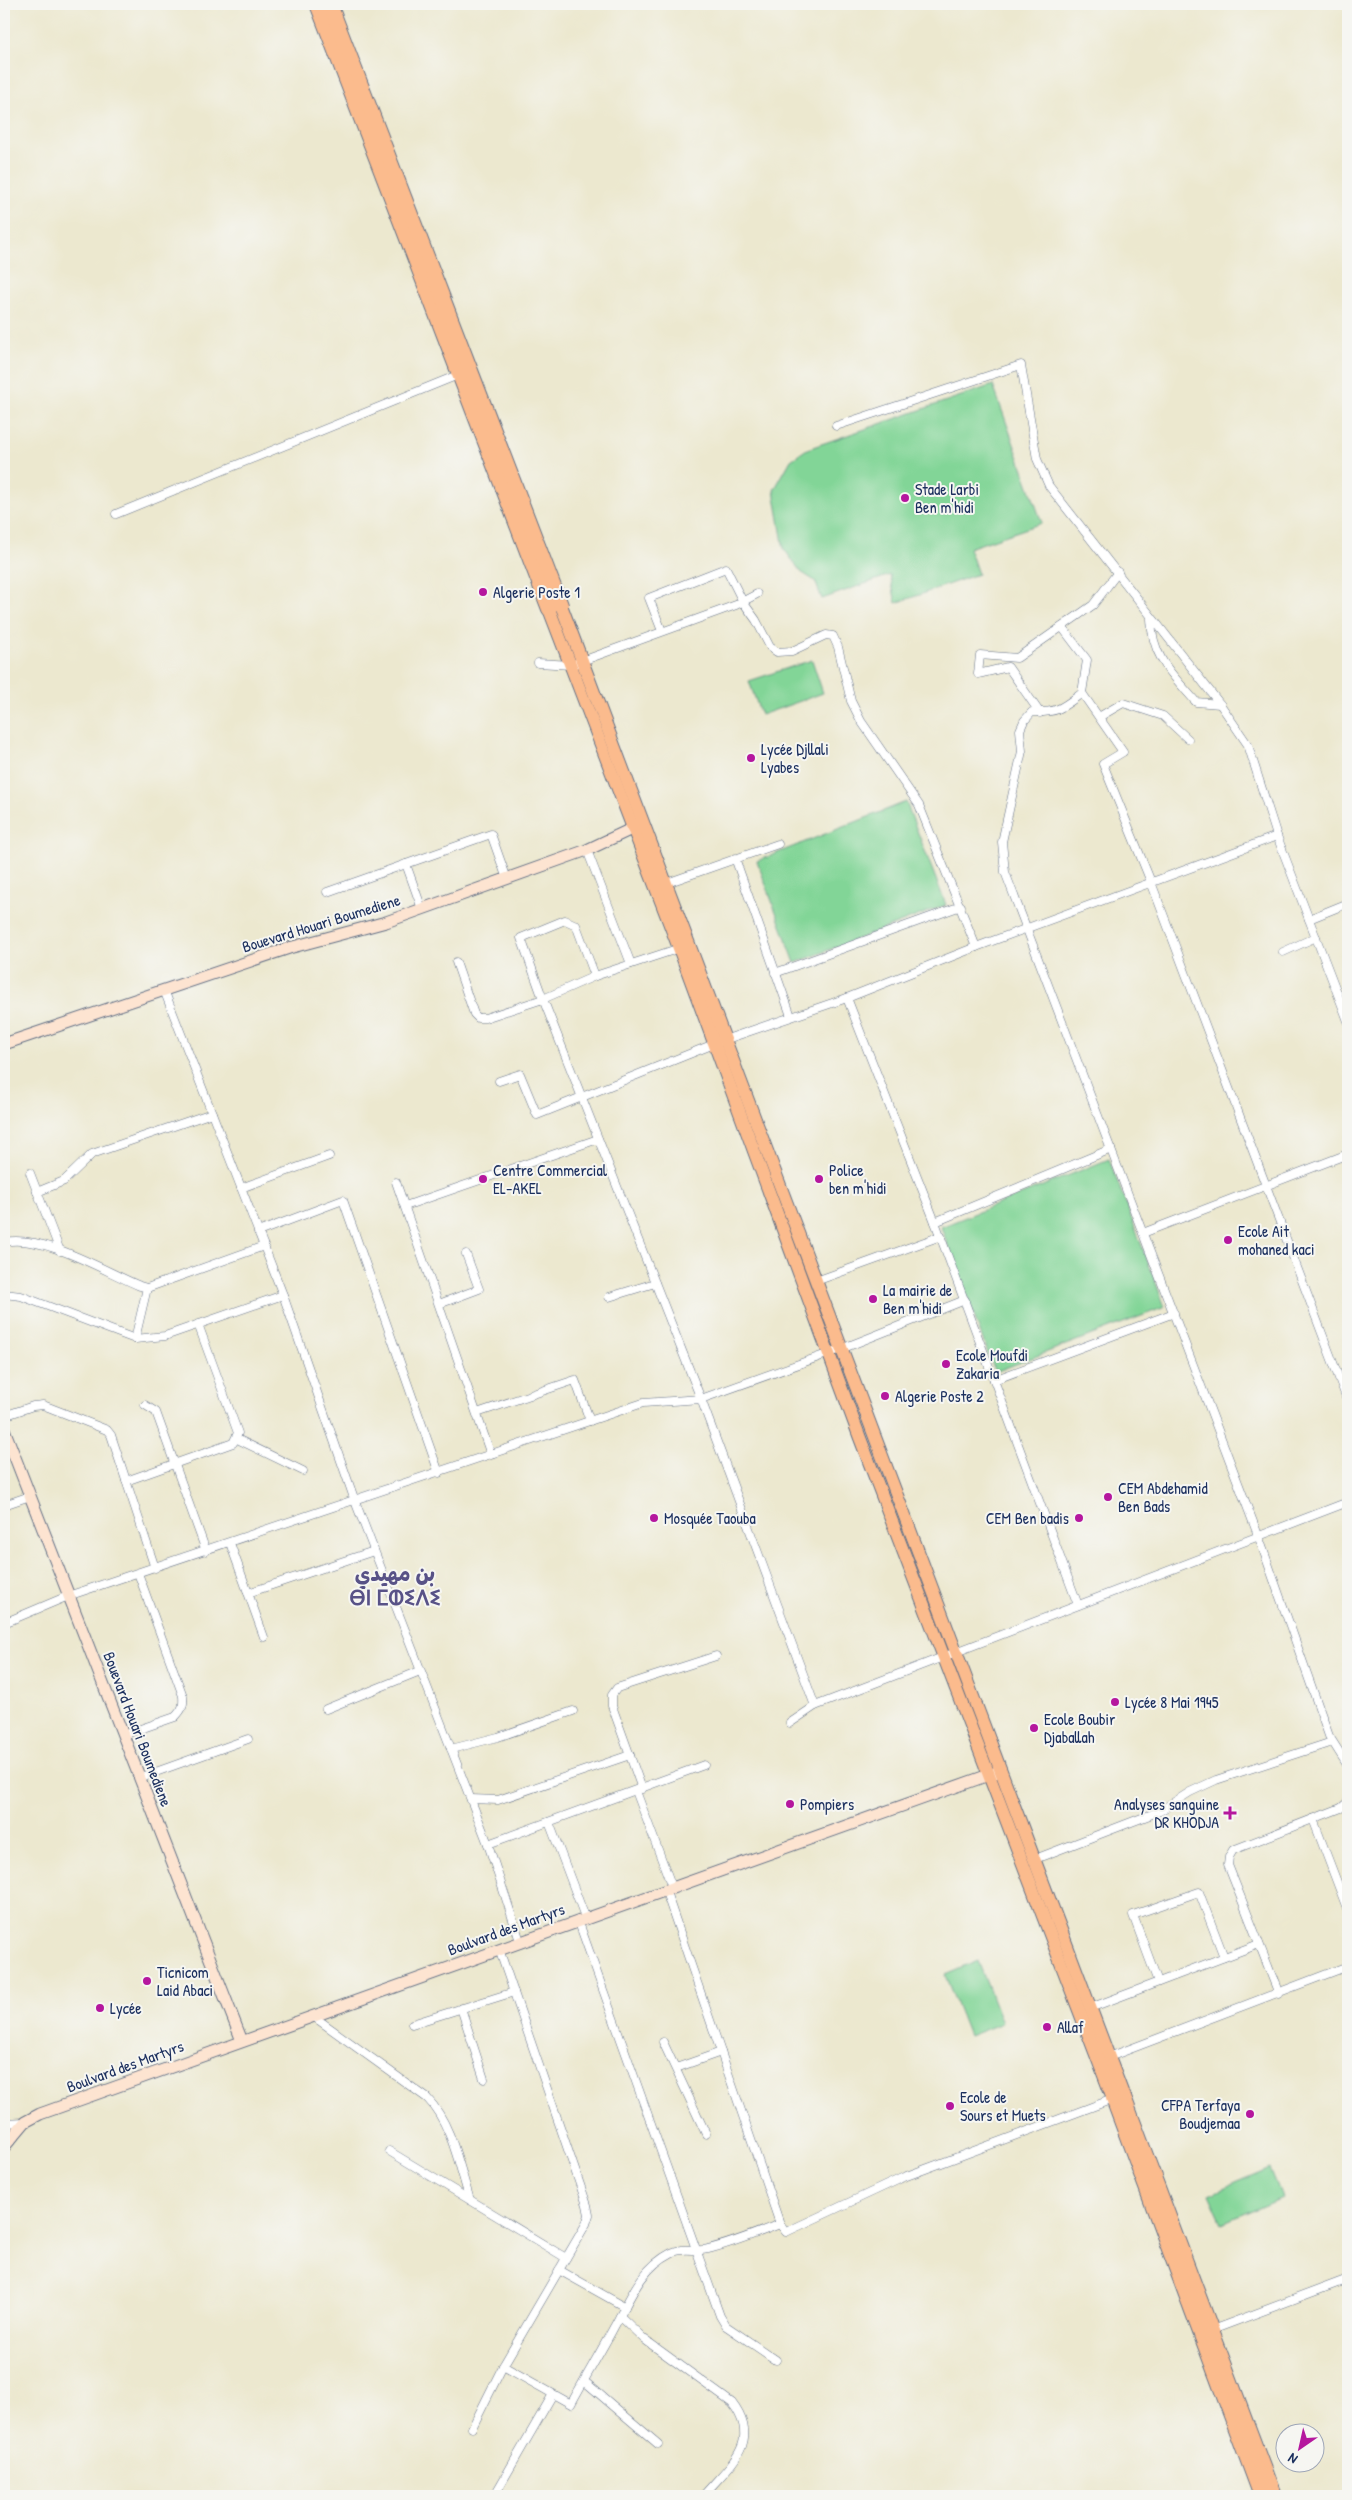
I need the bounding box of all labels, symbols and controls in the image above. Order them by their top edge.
place label: Stade Larbi Ben m'hidi [915,478,979,518]
marker: Stade Larbi Ben m'hidi [899,492,911,504]
place label: Algerie Poste 1 [493,581,580,603]
marker: Algerie Poste 1 [477,586,489,598]
place label: Lycée Djllali Lyabes [761,738,829,778]
marker: Lycée Djllali Lyabes [745,752,757,764]
street label: Bouevard Houari Boumediene [239,888,403,958]
place label: Centre Commercial EL-AKEL [493,1159,608,1199]
place label: Police ben m'hidi [829,1159,887,1199]
marker: Centre Commercial EL-AKEL [477,1173,489,1185]
marker: Police ben m'hidi [813,1173,825,1185]
place label: Ecole Ait mohaned kaci [1238,1220,1315,1260]
marker: Ecole Ait mohaned kaci [1222,1234,1234,1246]
place label: La mairie de Ben m'hidi [883,1279,953,1319]
marker: La mairie de Ben m'hidi [867,1293,879,1305]
place label: Ecole Moufdi Zakaria [956,1344,1028,1384]
marker: Ecole Moufdi Zakaria [940,1358,952,1370]
place label: Algerie Poste 2 [895,1385,984,1407]
marker: Algerie Poste 2 [879,1390,891,1402]
place label: CEM Abdehamid Ben Bads [1118,1477,1208,1517]
marker: CEM Abdehamid Ben Bads [1102,1491,1114,1503]
place label: Mosquée Taouba [664,1507,756,1529]
place label: CEM Ben badis [986,1507,1069,1529]
marker: Mosquée Taouba [648,1512,660,1524]
marker: CEM Ben badis [1073,1512,1085,1524]
district label: بن مهيدي ⴱⵏ ⵎⵀⵉⴷⵉ [349,1559,441,1612]
street label: Bouevard Houari Boumediene [98,1648,178,1810]
place label: Lycée 8 Mai 1945 [1125,1691,1219,1713]
marker: Lycée 8 Mai 1945 [1109,1696,1121,1708]
place label: Ecole Boubir Djaballah [1044,1708,1115,1748]
marker: Ecole Boubir Djaballah [1028,1722,1040,1734]
place label: Pompiers [800,1793,854,1815]
place label: Analyses sanguine DR KHODJA [1114,1793,1220,1833]
marker: Pompiers [784,1798,796,1810]
marker: Analyses sanguine DR KHODJA [1223,1806,1237,1820]
street label: Boulvard des Martyrs [444,1898,568,1960]
place label: Ticnicom Laid Abaci [157,1961,213,2001]
marker: Ticnicom Laid Abaci [141,1975,153,1987]
place label: Lycée [110,1997,142,2019]
marker: Lycée [94,2002,106,2014]
place label: Allaf [1057,2016,1084,2038]
marker: Allaf [1041,2021,1053,2033]
street label: Boulvard des Martyrs [63,2035,187,2097]
place label: Ecole de Sours et Muets [960,2086,1046,2126]
place label: CFPA Terfaya Boudjemaa [1161,2094,1240,2134]
marker: Ecole de Sours et Muets [944,2100,956,2112]
marker: CFPA Terfaya Boudjemaa [1244,2108,1256,2120]
north arrow [1274,2422,1324,2472]
text: N [1284,2449,1301,2469]

